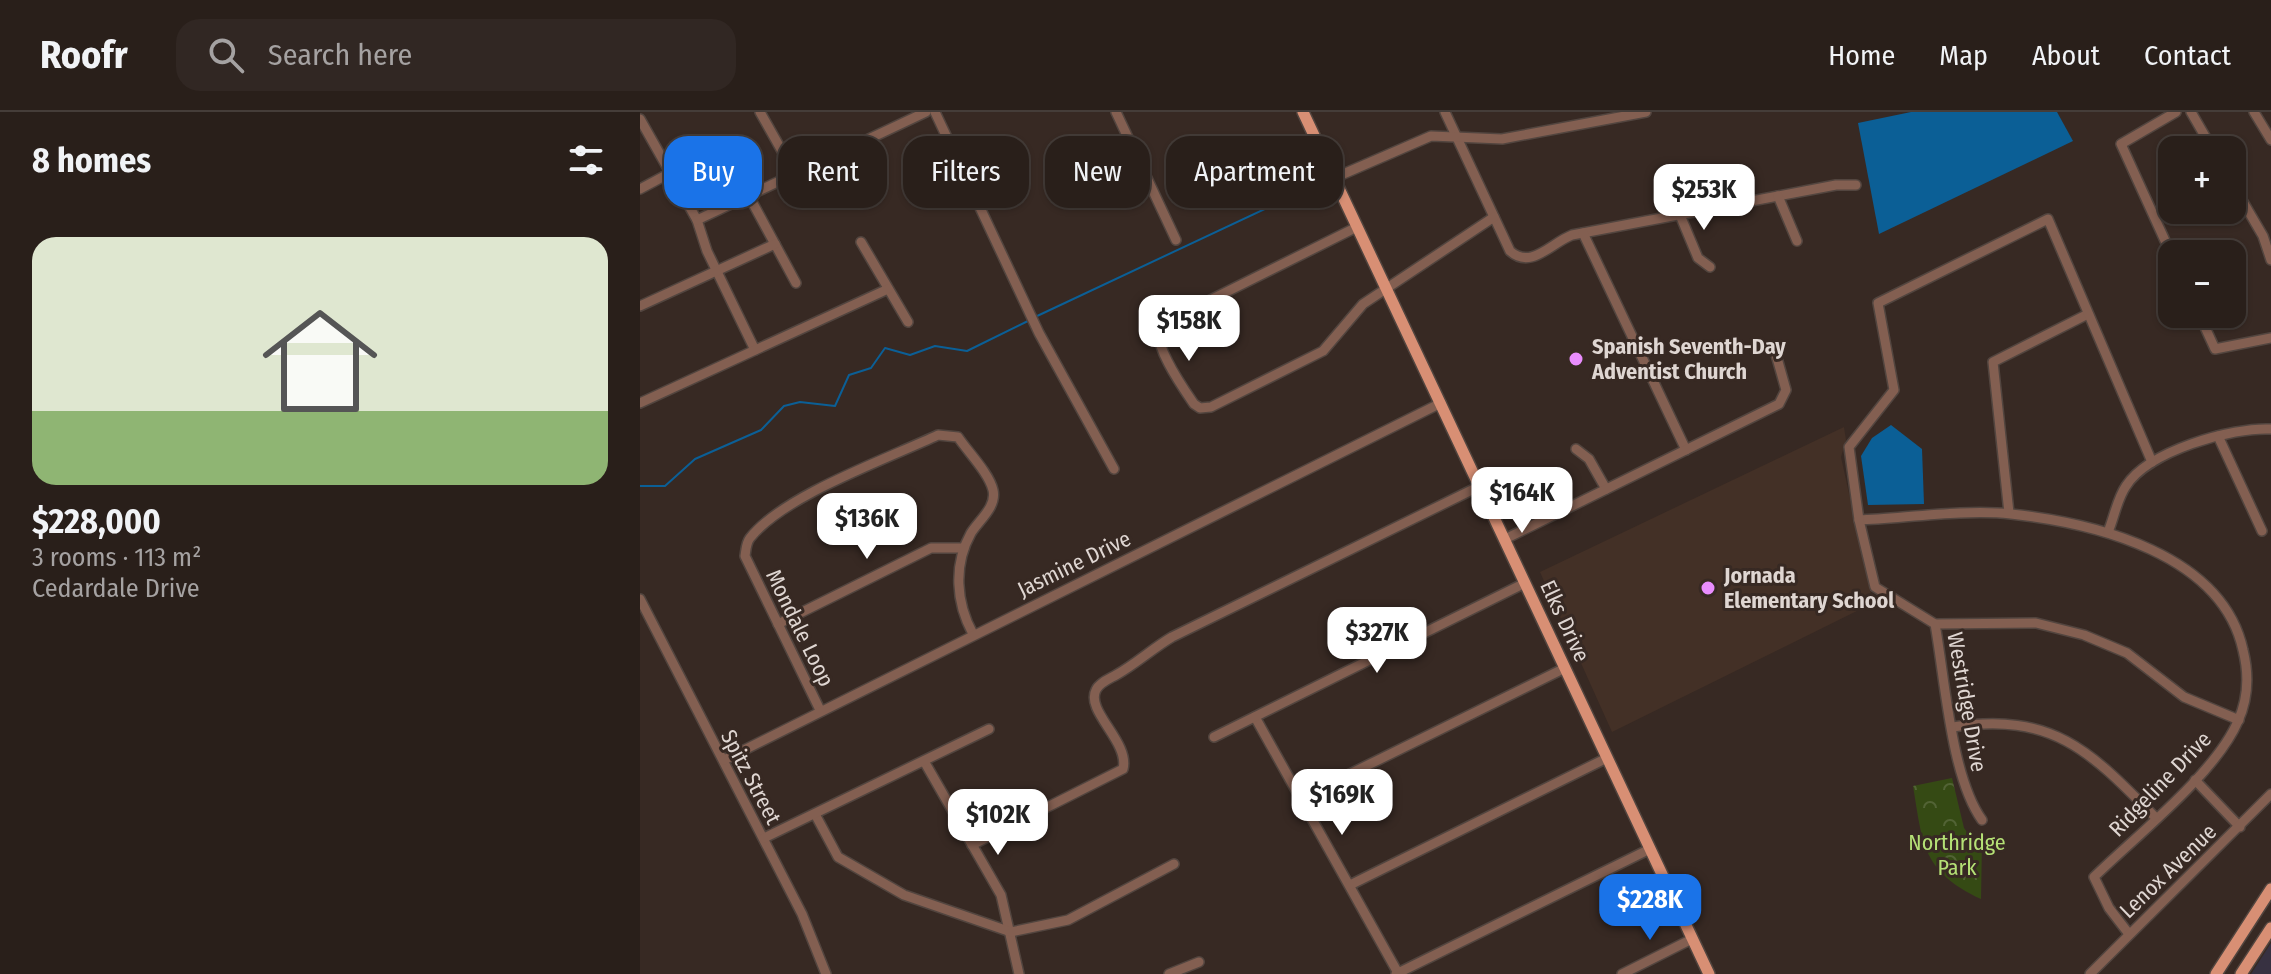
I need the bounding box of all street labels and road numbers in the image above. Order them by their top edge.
street label: Jasmine Drive [1013,525,1135,603]
street label: Mondale Loop [760,565,840,691]
street label: Elks Drive [1534,576,1596,666]
street label: Westridge Drive [1941,630,1993,774]
street label: Spitz Street [715,725,788,830]
street label: Ridgeline Drive [2103,726,2217,842]
street label: Lenox Avenue [2114,818,2222,924]

